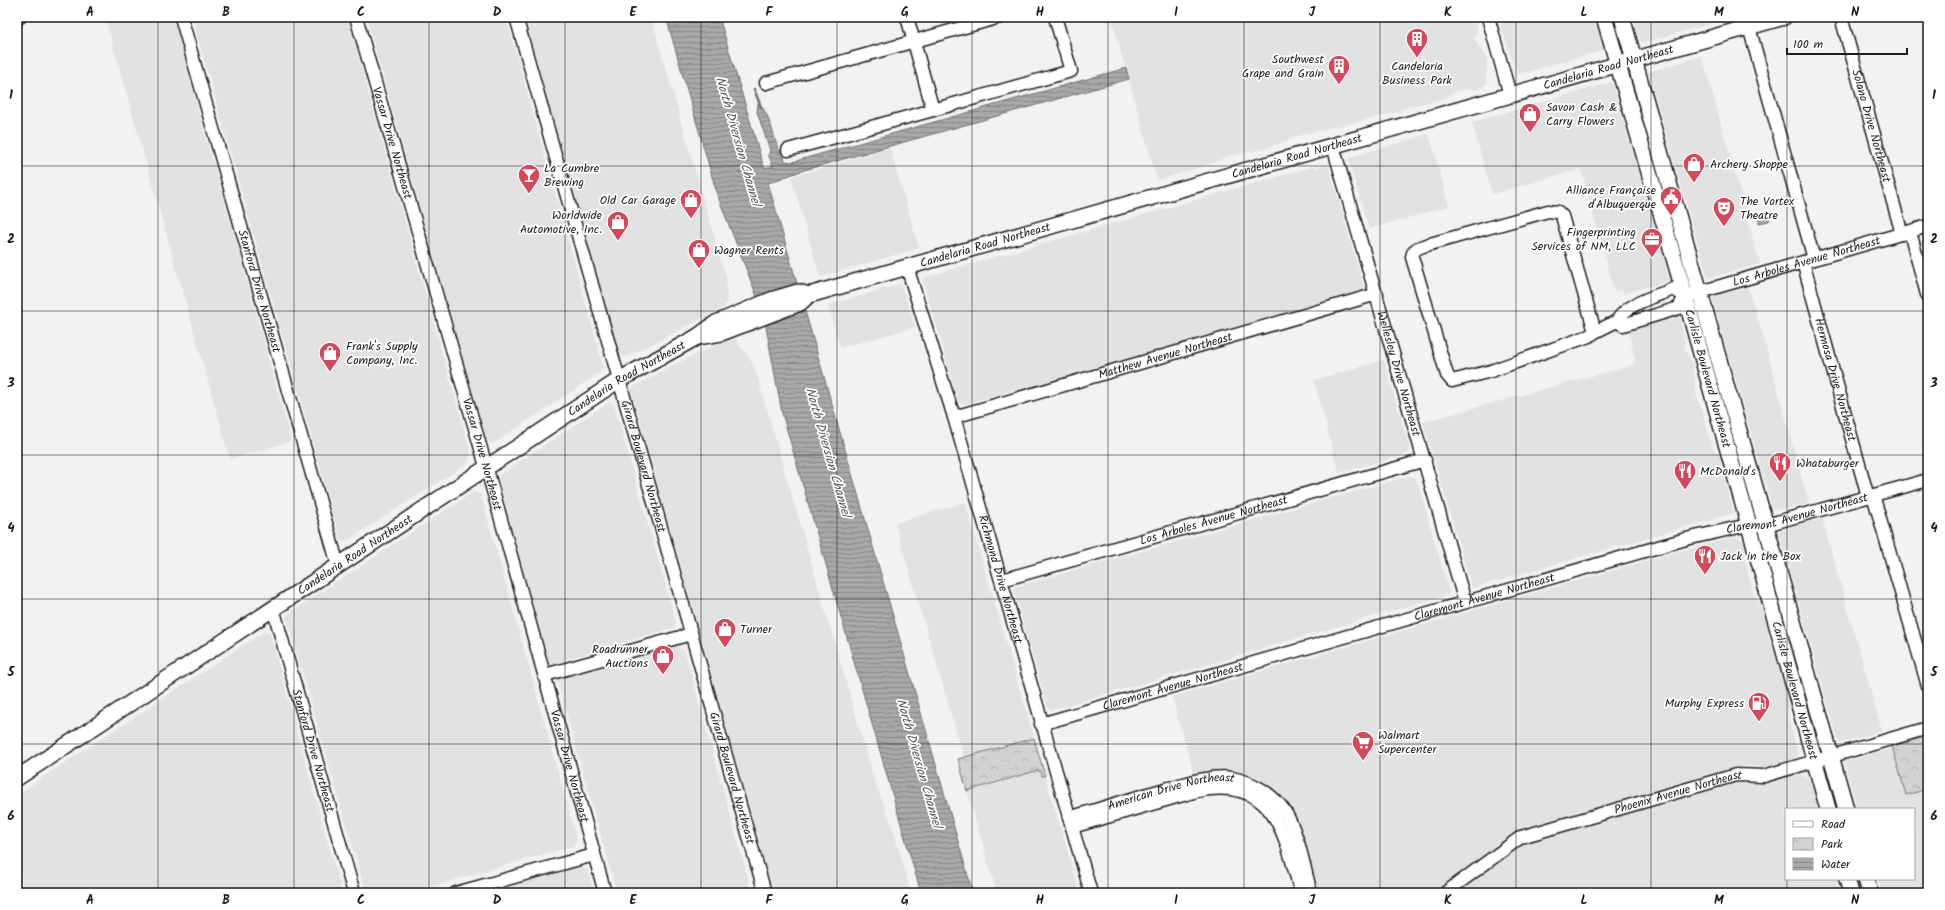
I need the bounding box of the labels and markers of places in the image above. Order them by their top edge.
building icon: Candelaria Business Park [1404,26,1430,59]
place label: Southwest Grape and Grain [1242,50,1324,83]
building icon: Southwest Grape and Grain [1326,53,1352,86]
place label: Candelaria Business Park [1382,57,1452,90]
place label: Savon Cash & Carry Flowers [1546,98,1617,131]
shop icon: Savon Cash & Carry Flowers [1517,101,1543,134]
shop icon: Archery Shoppe [1681,151,1707,184]
place label: Archery Shoppe [1710,155,1789,174]
place label: La Cumbre Brewing [544,159,600,192]
bar icon: La Cumbre Brewing [516,162,542,195]
place label: Alliance Française d'Albuquerque [1566,181,1657,214]
public building icon: Alliance Française d'Albuquerque [1658,184,1684,217]
shop icon: Old Car Garage [678,187,704,220]
place label: Old Car Garage [600,191,677,210]
place label: The Vortex Theatre [1740,192,1795,225]
theatre icon: The Vortex Theatre [1711,195,1737,228]
place label: Worldwide Automotive, Inc. [520,206,603,239]
shop icon: Worldwide Automotive, Inc. [605,209,631,242]
place label: Fingerprinting Services of NM, LLC [1531,223,1636,256]
office icon: Fingerprinting Services of NM, LLC [1639,226,1665,259]
shop icon: Wagner Rents [686,237,712,270]
place label: Wagner Rents [714,241,784,260]
place label: Frank's Supply Company, Inc. [346,337,418,370]
shop icon: Frank's Supply Company, Inc. [317,340,343,373]
restaurant icon: Whataburger [1767,450,1793,483]
place label: Whataburger [1796,454,1860,473]
restaurant icon: McDonald's [1672,458,1698,491]
place label: McDonald's [1700,462,1756,481]
restaurant icon: Jack in the Box [1692,543,1718,576]
place label: Jack in the Box [1720,547,1801,566]
shop icon: Turner [712,616,738,649]
place label: Turner [740,620,773,639]
place label: Roadrunner Auctions [592,640,649,673]
shop icon: Roadrunner Auctions [650,643,676,676]
fuel station icon: Murphy Express [1746,690,1772,723]
place label: Murphy Express [1665,694,1744,713]
place label: Walmart Supercenter [1378,726,1437,759]
supermarket icon: Walmart Supercenter [1350,729,1376,762]

